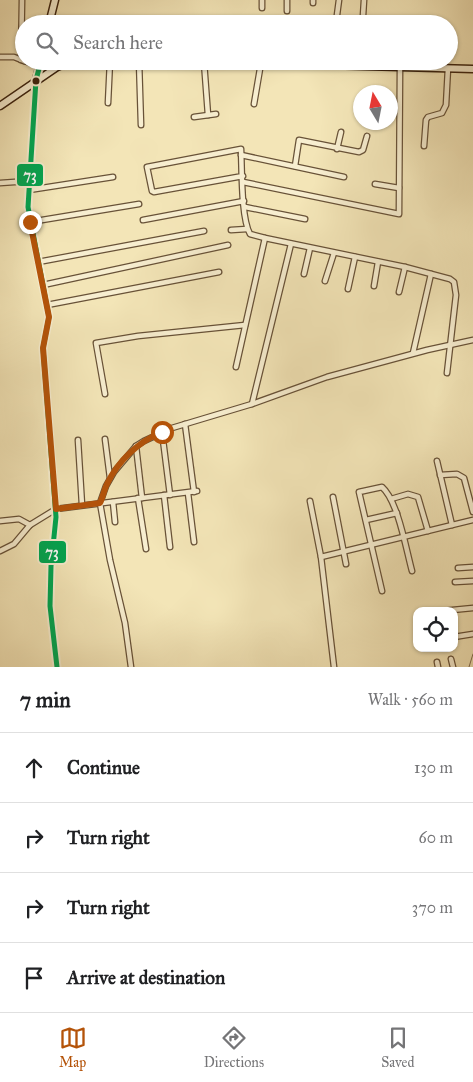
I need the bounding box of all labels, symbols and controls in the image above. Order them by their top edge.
search box [15,15,458,70]
icon: search [33,29,61,57]
text: Search here [73,31,163,54]
unlabelled marker [31,76,41,86]
north arrow [353,85,398,130]
line badge: 73 [16,163,44,187]
text: 73 [23,167,37,185]
route end [19,211,42,234]
route start [151,421,174,444]
line badge: 73 [38,540,67,564]
text: 73 [45,544,59,562]
map controls [413,607,458,652]
button: locate [413,607,458,652]
text: 7 min [20,687,71,713]
text: Walk · 560 m [368,690,453,709]
icon: ahead [20,754,48,782]
text: Continue [67,756,140,779]
text: 130 m [414,758,453,777]
icon: right [20,824,48,852]
text: Turn right [67,826,150,849]
text: 60 m [419,828,453,847]
icon: right [20,894,48,922]
text: Turn right [67,896,150,919]
text: 370 m [412,898,453,917]
icon: arrive [20,964,48,992]
text: Arrive at destination [67,966,225,989]
tab: Map [59,1024,87,1071]
tab: Directions [204,1024,264,1071]
tab: Saved [381,1024,414,1071]

